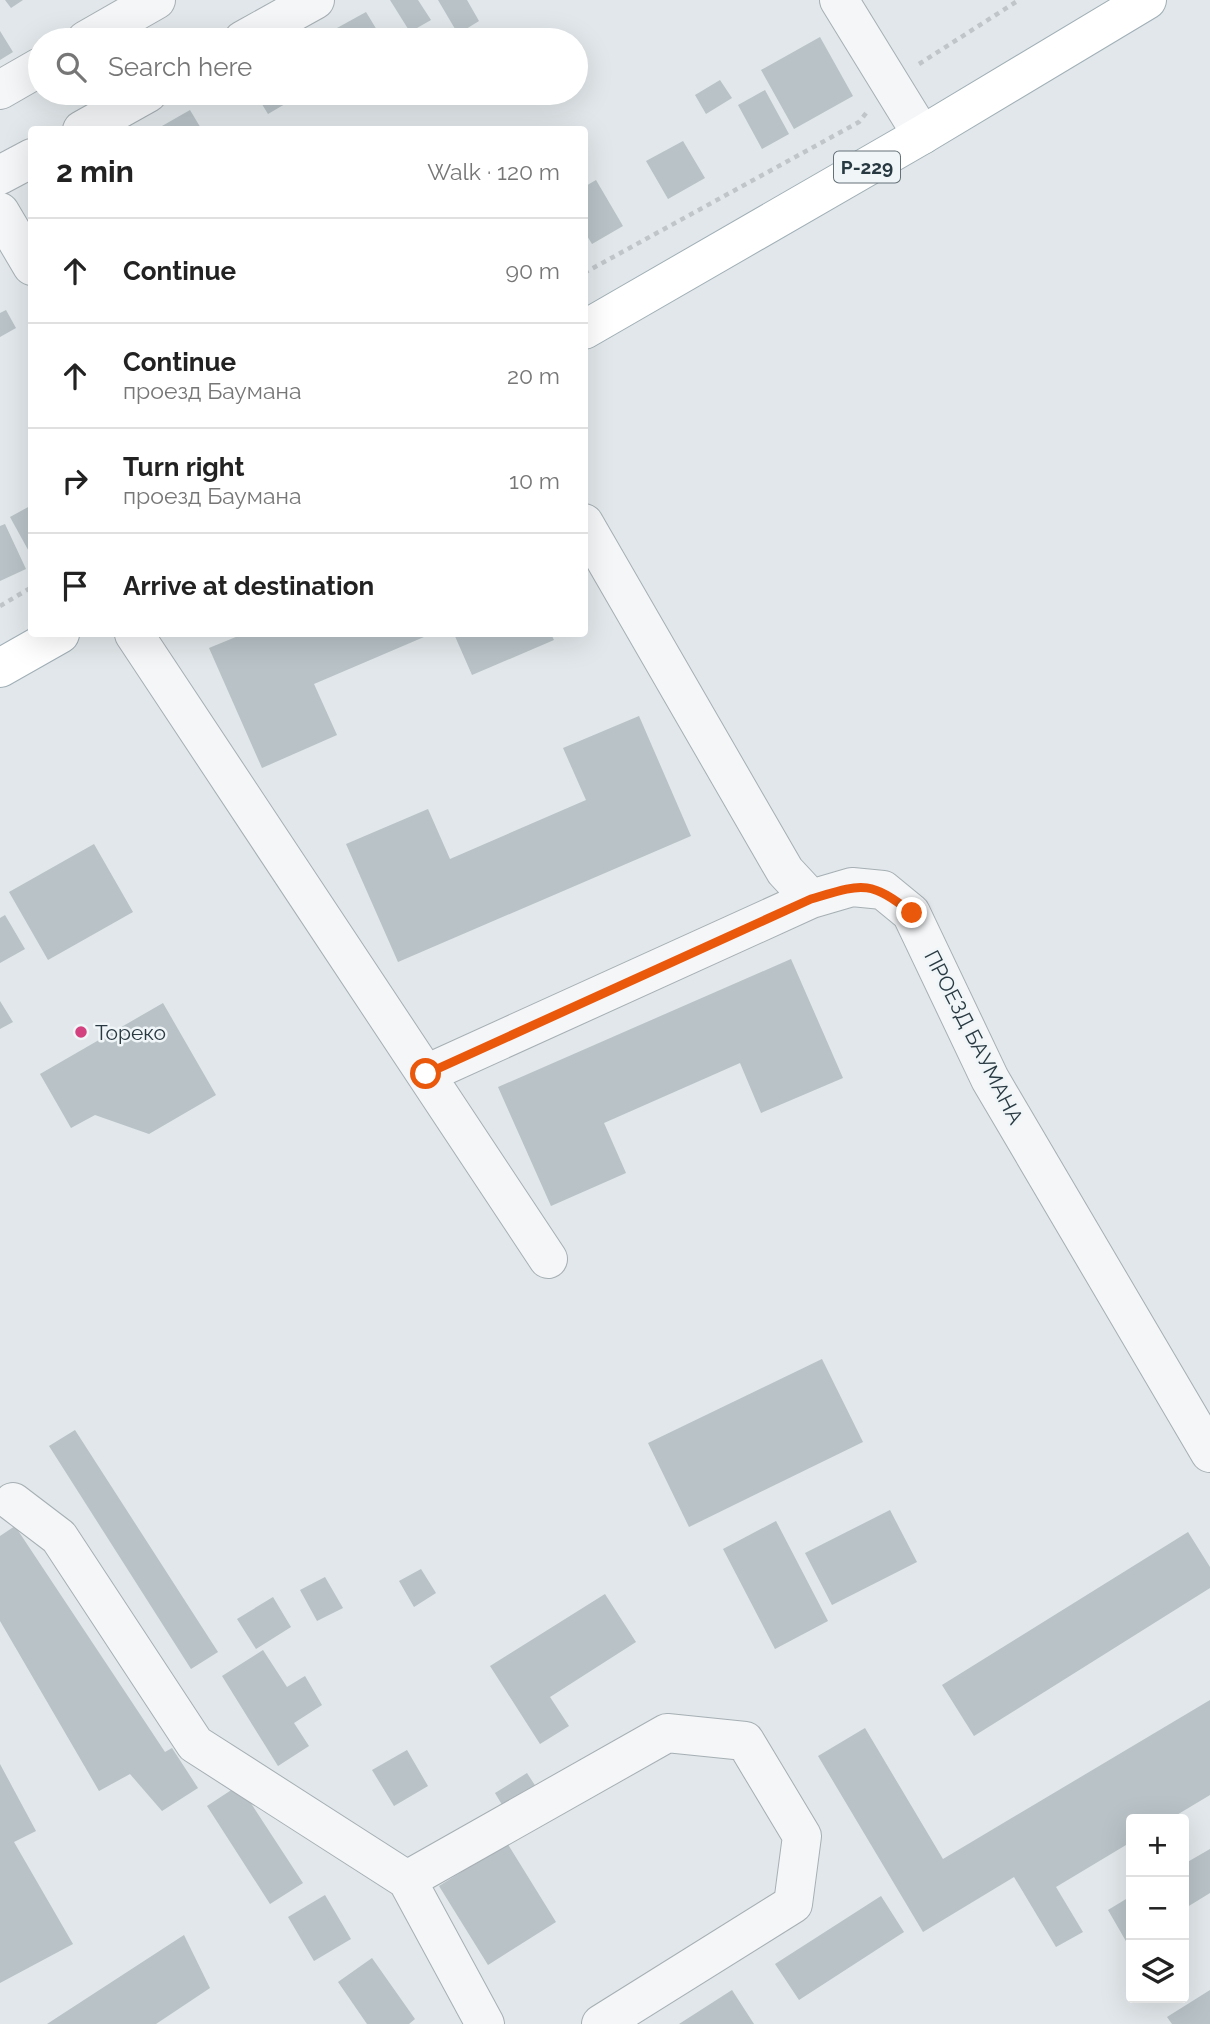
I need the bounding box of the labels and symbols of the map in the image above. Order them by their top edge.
road number: Р-229 [834,152,900,182]
route end [896,897,927,928]
street label: ПРОЕЗД БАУМАНА [919,946,1029,1128]
place label: Тореко [95,1020,166,1045]
marker: Тореко [73,1024,89,1040]
route start [410,1058,441,1089]

